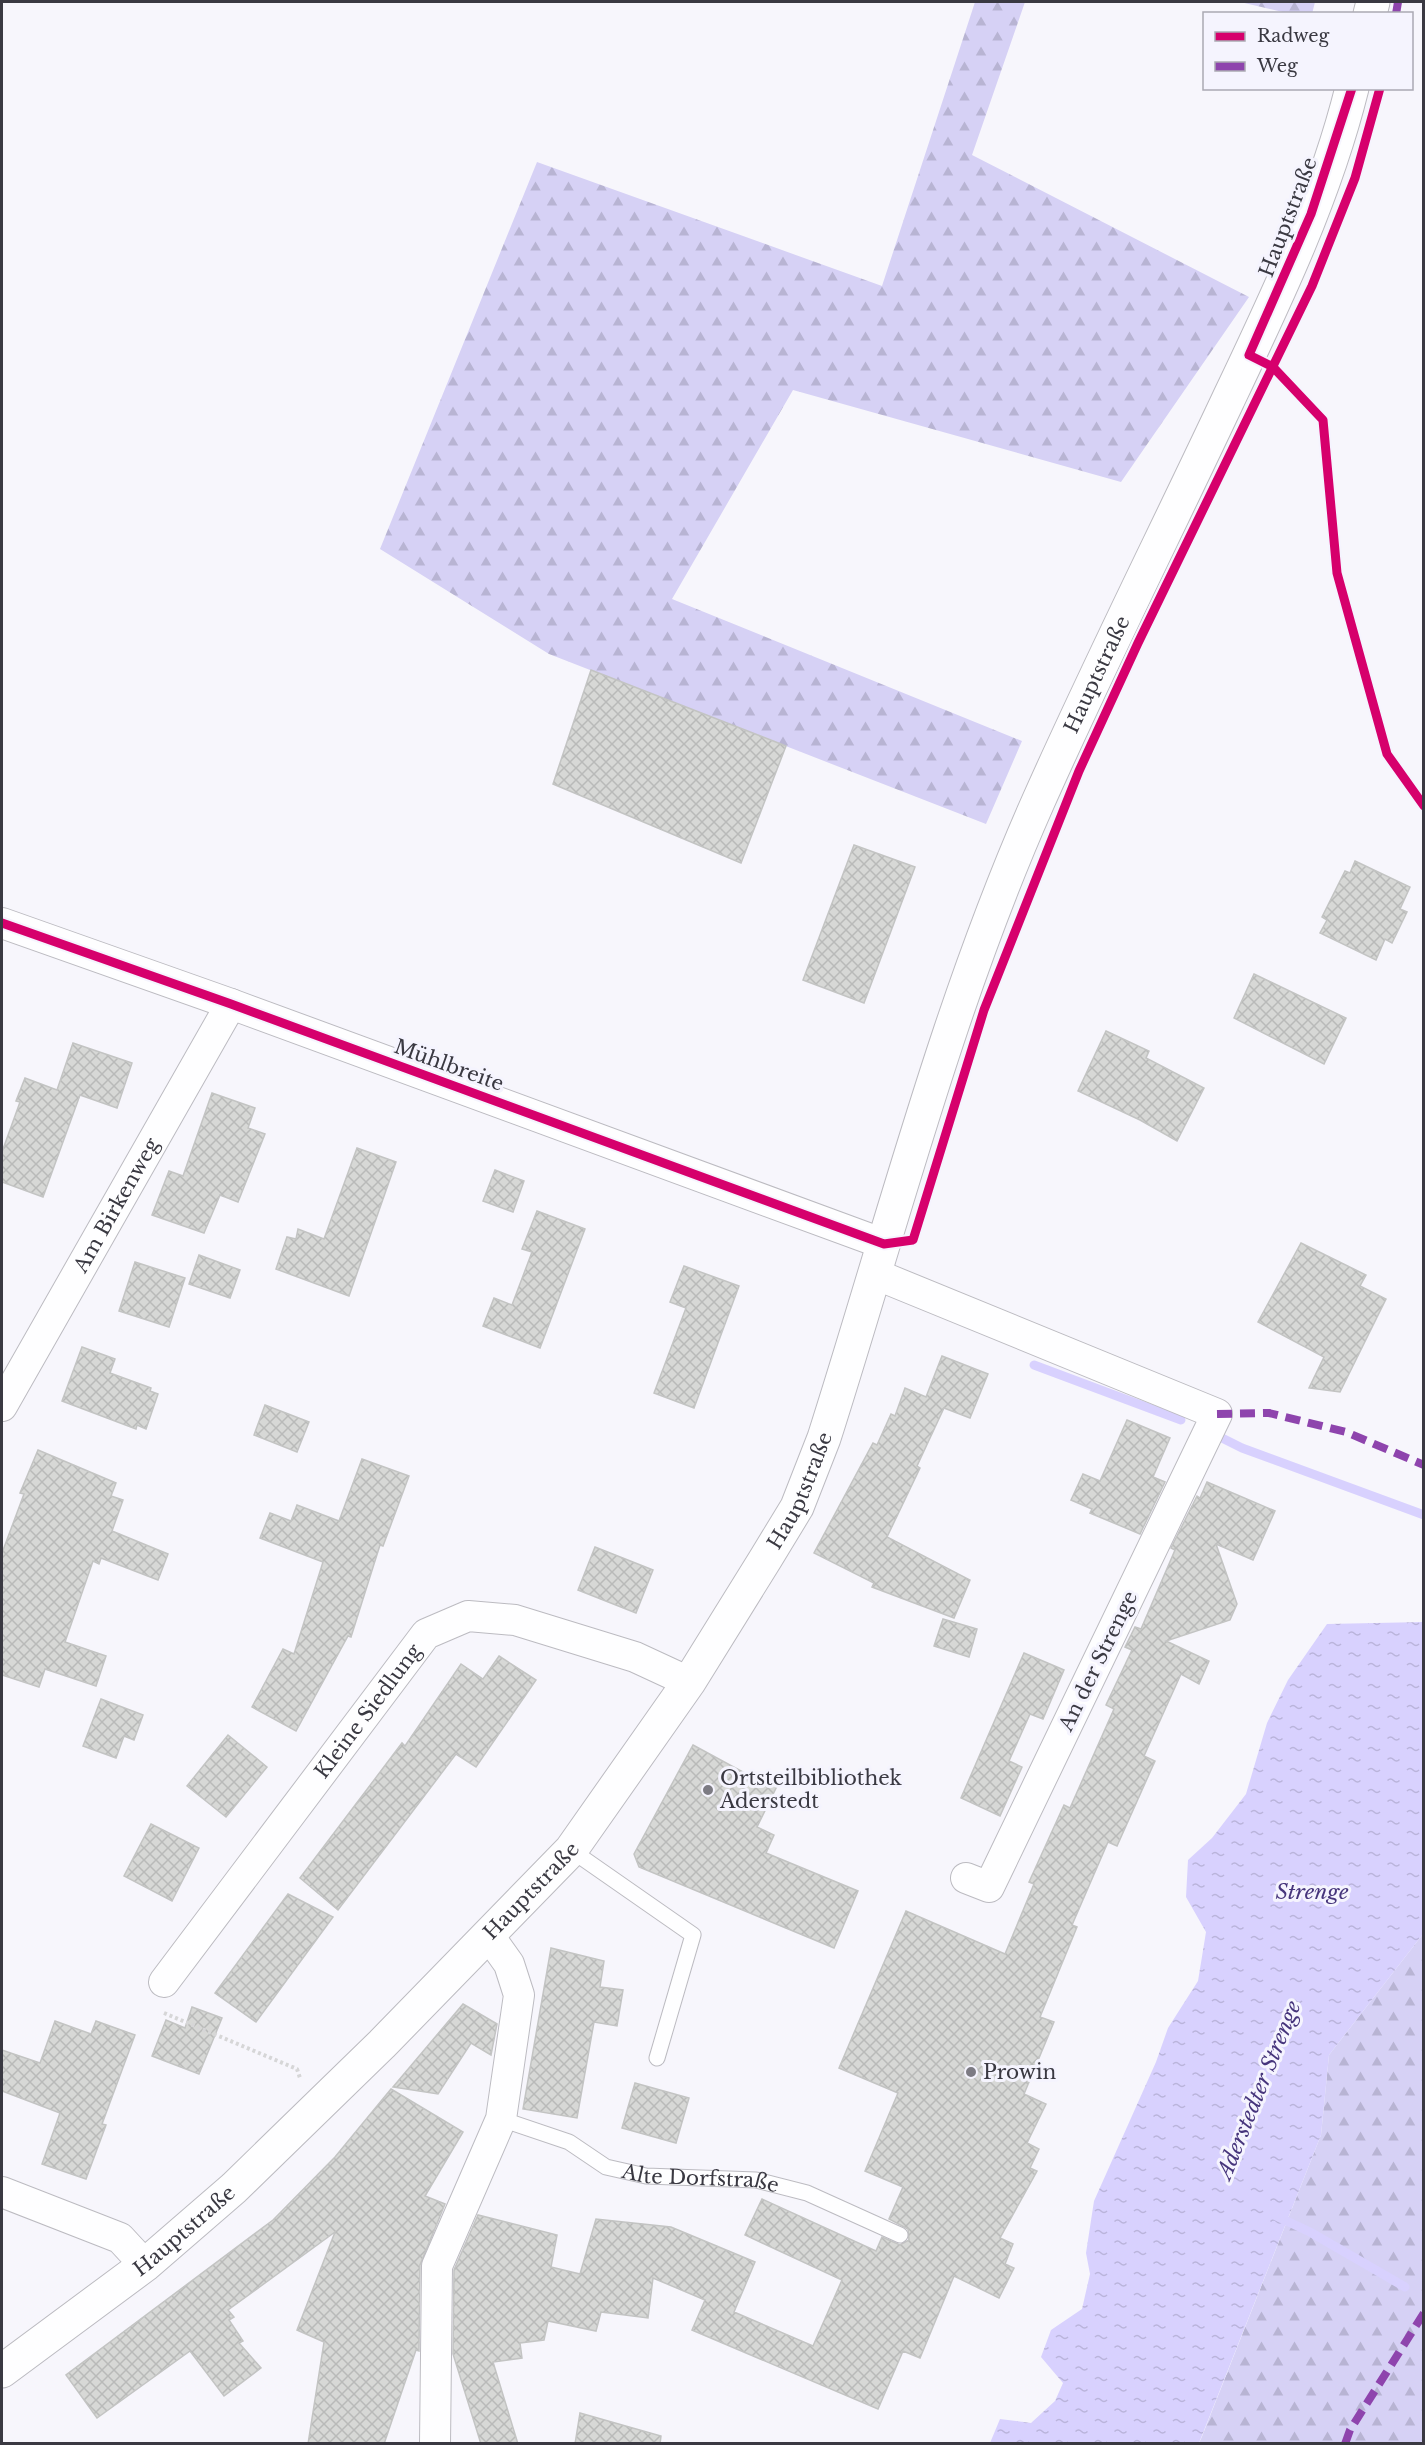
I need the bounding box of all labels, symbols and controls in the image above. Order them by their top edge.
legend [1203,12,1413,90]
text: Radweg [1257,25,1330,47]
text: Weg [1256,55,1298,77]
street label: Hauptstraße [1254,154,1322,280]
street label: Hauptstraße [1059,612,1135,737]
street label: Mühlbreite [391,1034,507,1096]
street label: Am Birkenweg [68,1133,165,1278]
street label: Hauptstraße [762,1429,837,1554]
street label: An der Strenge [1053,1587,1142,1736]
street label: Kleine Siedlung [310,1639,427,1783]
place label: Ortsteilbibliothek Aderstedt [719,1766,903,1813]
marker: Ortsteilbibliothek Aderstedt [701,1783,715,1797]
street label: Hauptstraße [478,1838,584,1945]
water label: Strenge [1275,1879,1349,1905]
water label: Aderstedter Strenge [1210,1997,1307,2186]
place label: Prowin [983,2060,1057,2084]
marker: Prowin [964,2065,978,2079]
street label: Alte Dorfstraße [619,2159,782,2197]
street label: Hauptstraße [129,2180,240,2281]

